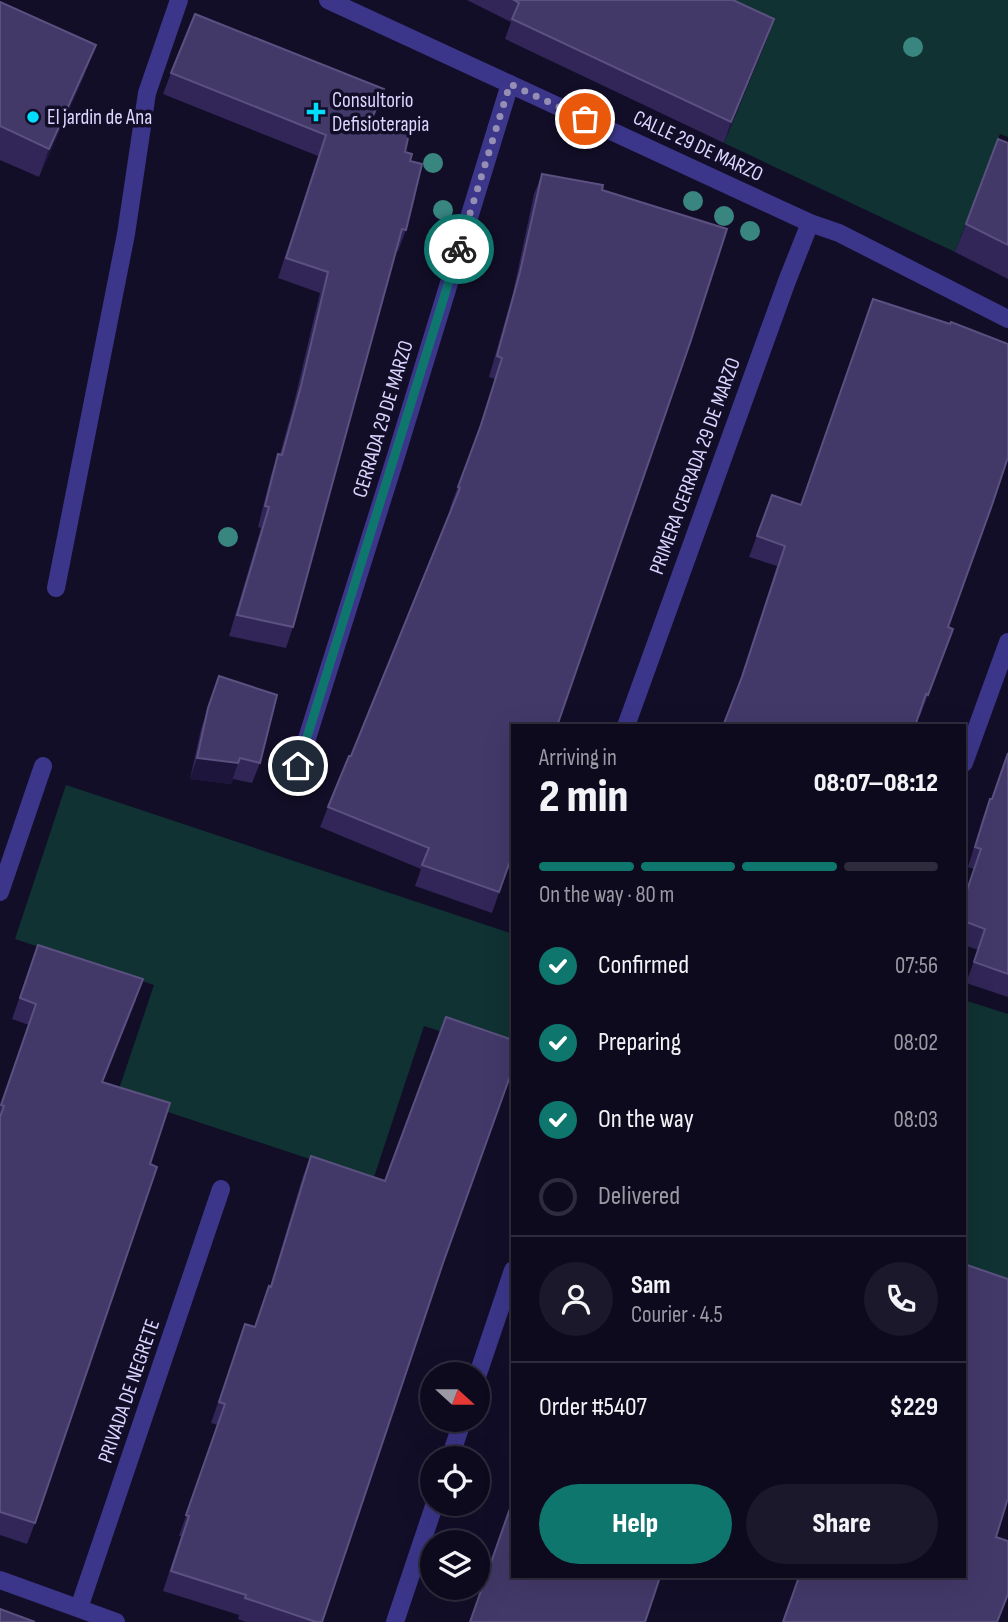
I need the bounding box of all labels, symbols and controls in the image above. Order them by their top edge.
place label: Consultorio Defisioterapia [332,88,429,137]
pin [555,89,615,149]
icon: bag [566,100,604,138]
marker: Consultorio Defisioterapia [306,102,326,122]
place label: El jardin de Ana [47,105,152,130]
street label: CALLE 29 DE MARZO [629,105,767,187]
marker: El jardin de Ana [25,109,41,125]
courier [424,214,494,284]
icon: bike [440,230,478,268]
street label: CERRADA 29 DE MARZO [347,337,419,501]
street label: PRIMERA CERRADA 29 DE MARZO [644,354,746,578]
pin [268,736,328,796]
text: Arriving in [539,744,617,772]
icon: home [279,747,317,785]
text: 08:07–08:12 [814,768,938,799]
text: 2 min [539,770,628,825]
text: On the way · 80 m [539,881,674,909]
icon: check [539,947,577,985]
text: Confirmed [598,950,689,981]
text: 07:56 [895,952,938,980]
icon: check [539,1024,577,1062]
text: Preparing [598,1027,681,1058]
text: 08:02 [894,1029,938,1057]
icon: check [539,1101,577,1139]
text: On the way [598,1104,694,1135]
text: 08:03 [893,1106,938,1134]
text: Delivered [598,1181,680,1212]
button: person [539,1262,613,1336]
button: phone [864,1262,938,1336]
text: Sam [631,1270,671,1301]
text: Courier · 4.5 [631,1301,723,1329]
street label: PRIVADA DE NEGRETE [93,1316,165,1466]
north arrow [420,1362,490,1432]
map controls [420,1362,490,1600]
text: Order #5407 [539,1392,647,1423]
text: $229 [890,1392,938,1423]
button: locate [420,1446,490,1516]
button: Help [539,1484,732,1564]
button: Share [746,1484,938,1564]
button: layers [420,1530,490,1600]

